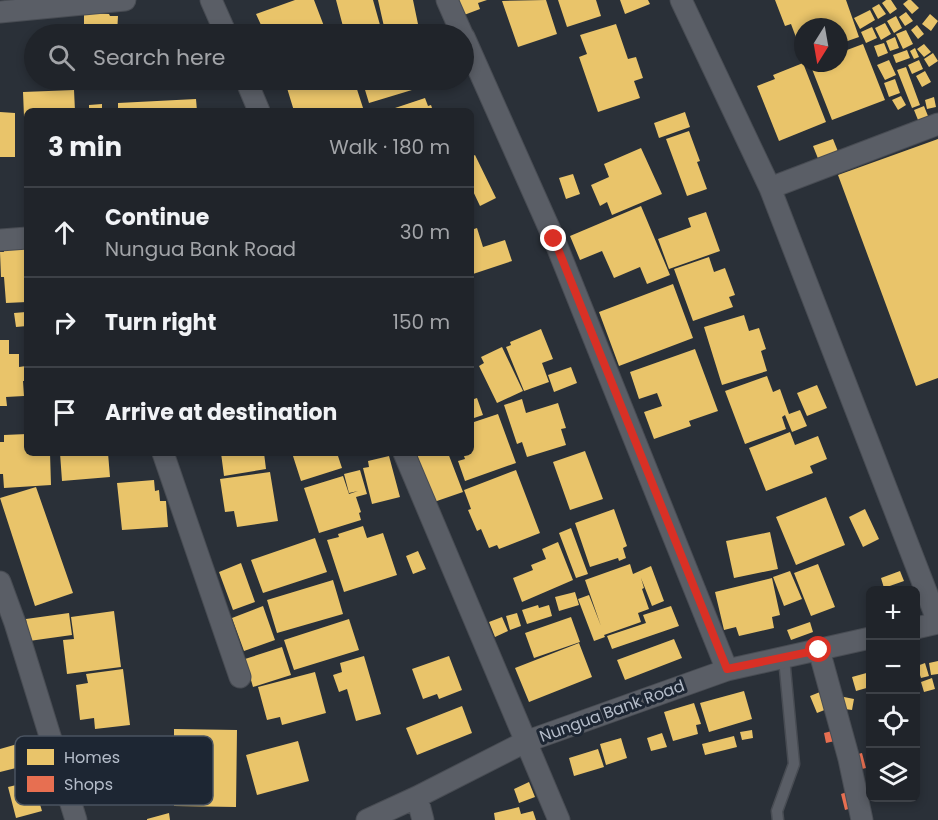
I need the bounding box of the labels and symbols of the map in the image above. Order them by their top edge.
north arrow [794,18,848,72]
route end [540,225,566,251]
route start [805,636,831,662]
street label: Nungua Bank Road [536,674,688,748]
legend [15,736,213,805]
text: Homes [64,746,120,769]
text: Shops [64,773,113,796]

